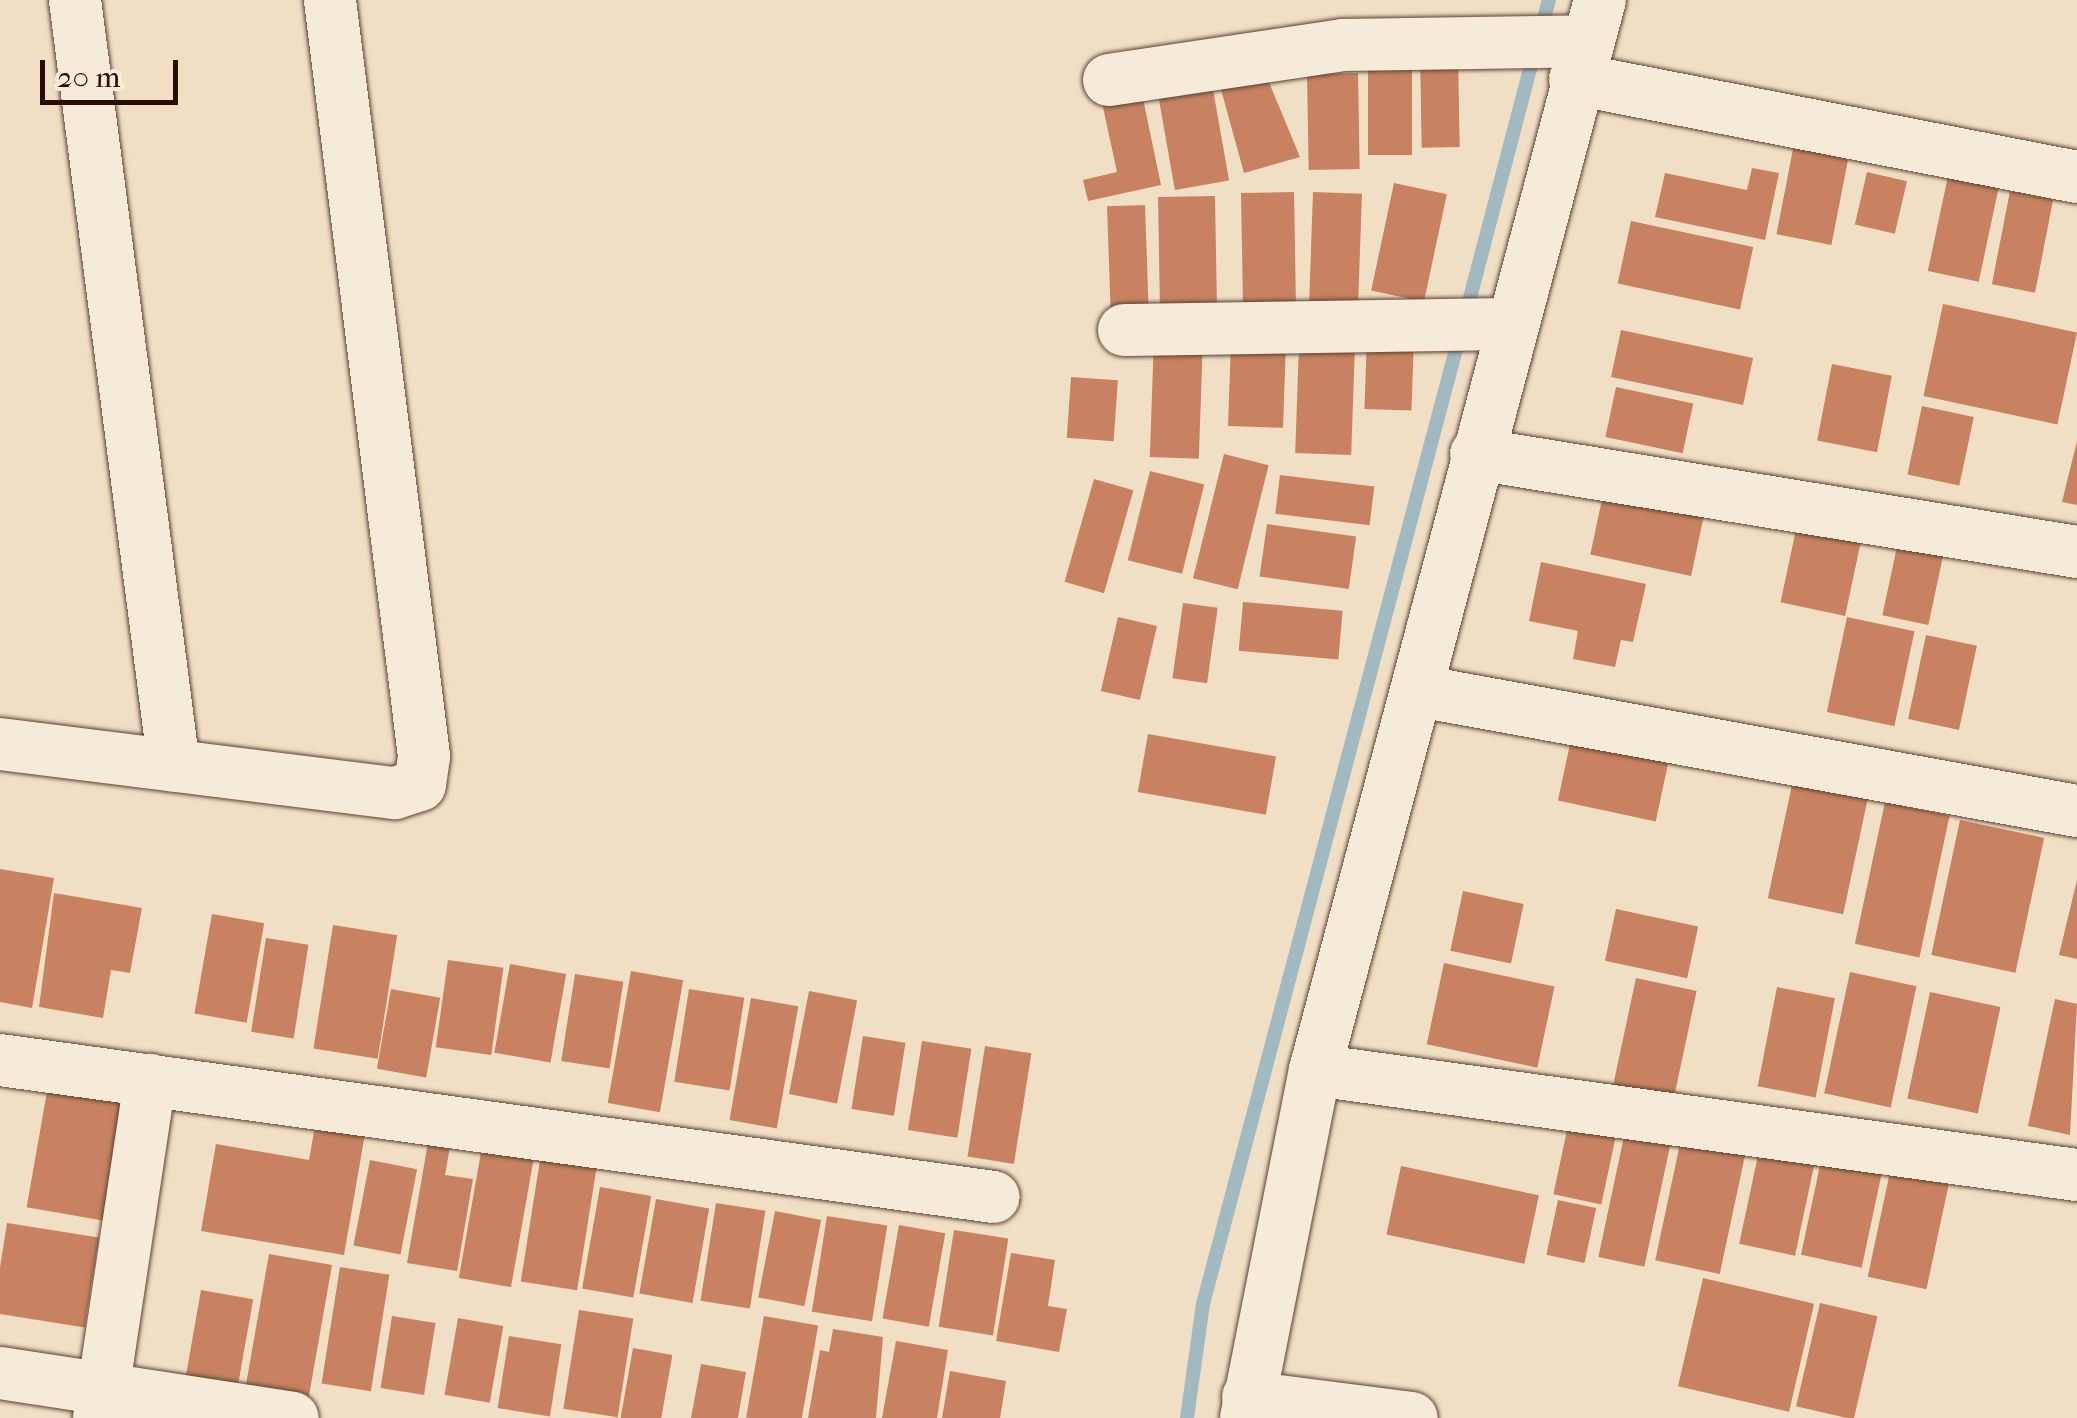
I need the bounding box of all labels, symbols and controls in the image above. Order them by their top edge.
scale bar [45,40,182,102]
text: 20 m [57,60,120,95]

